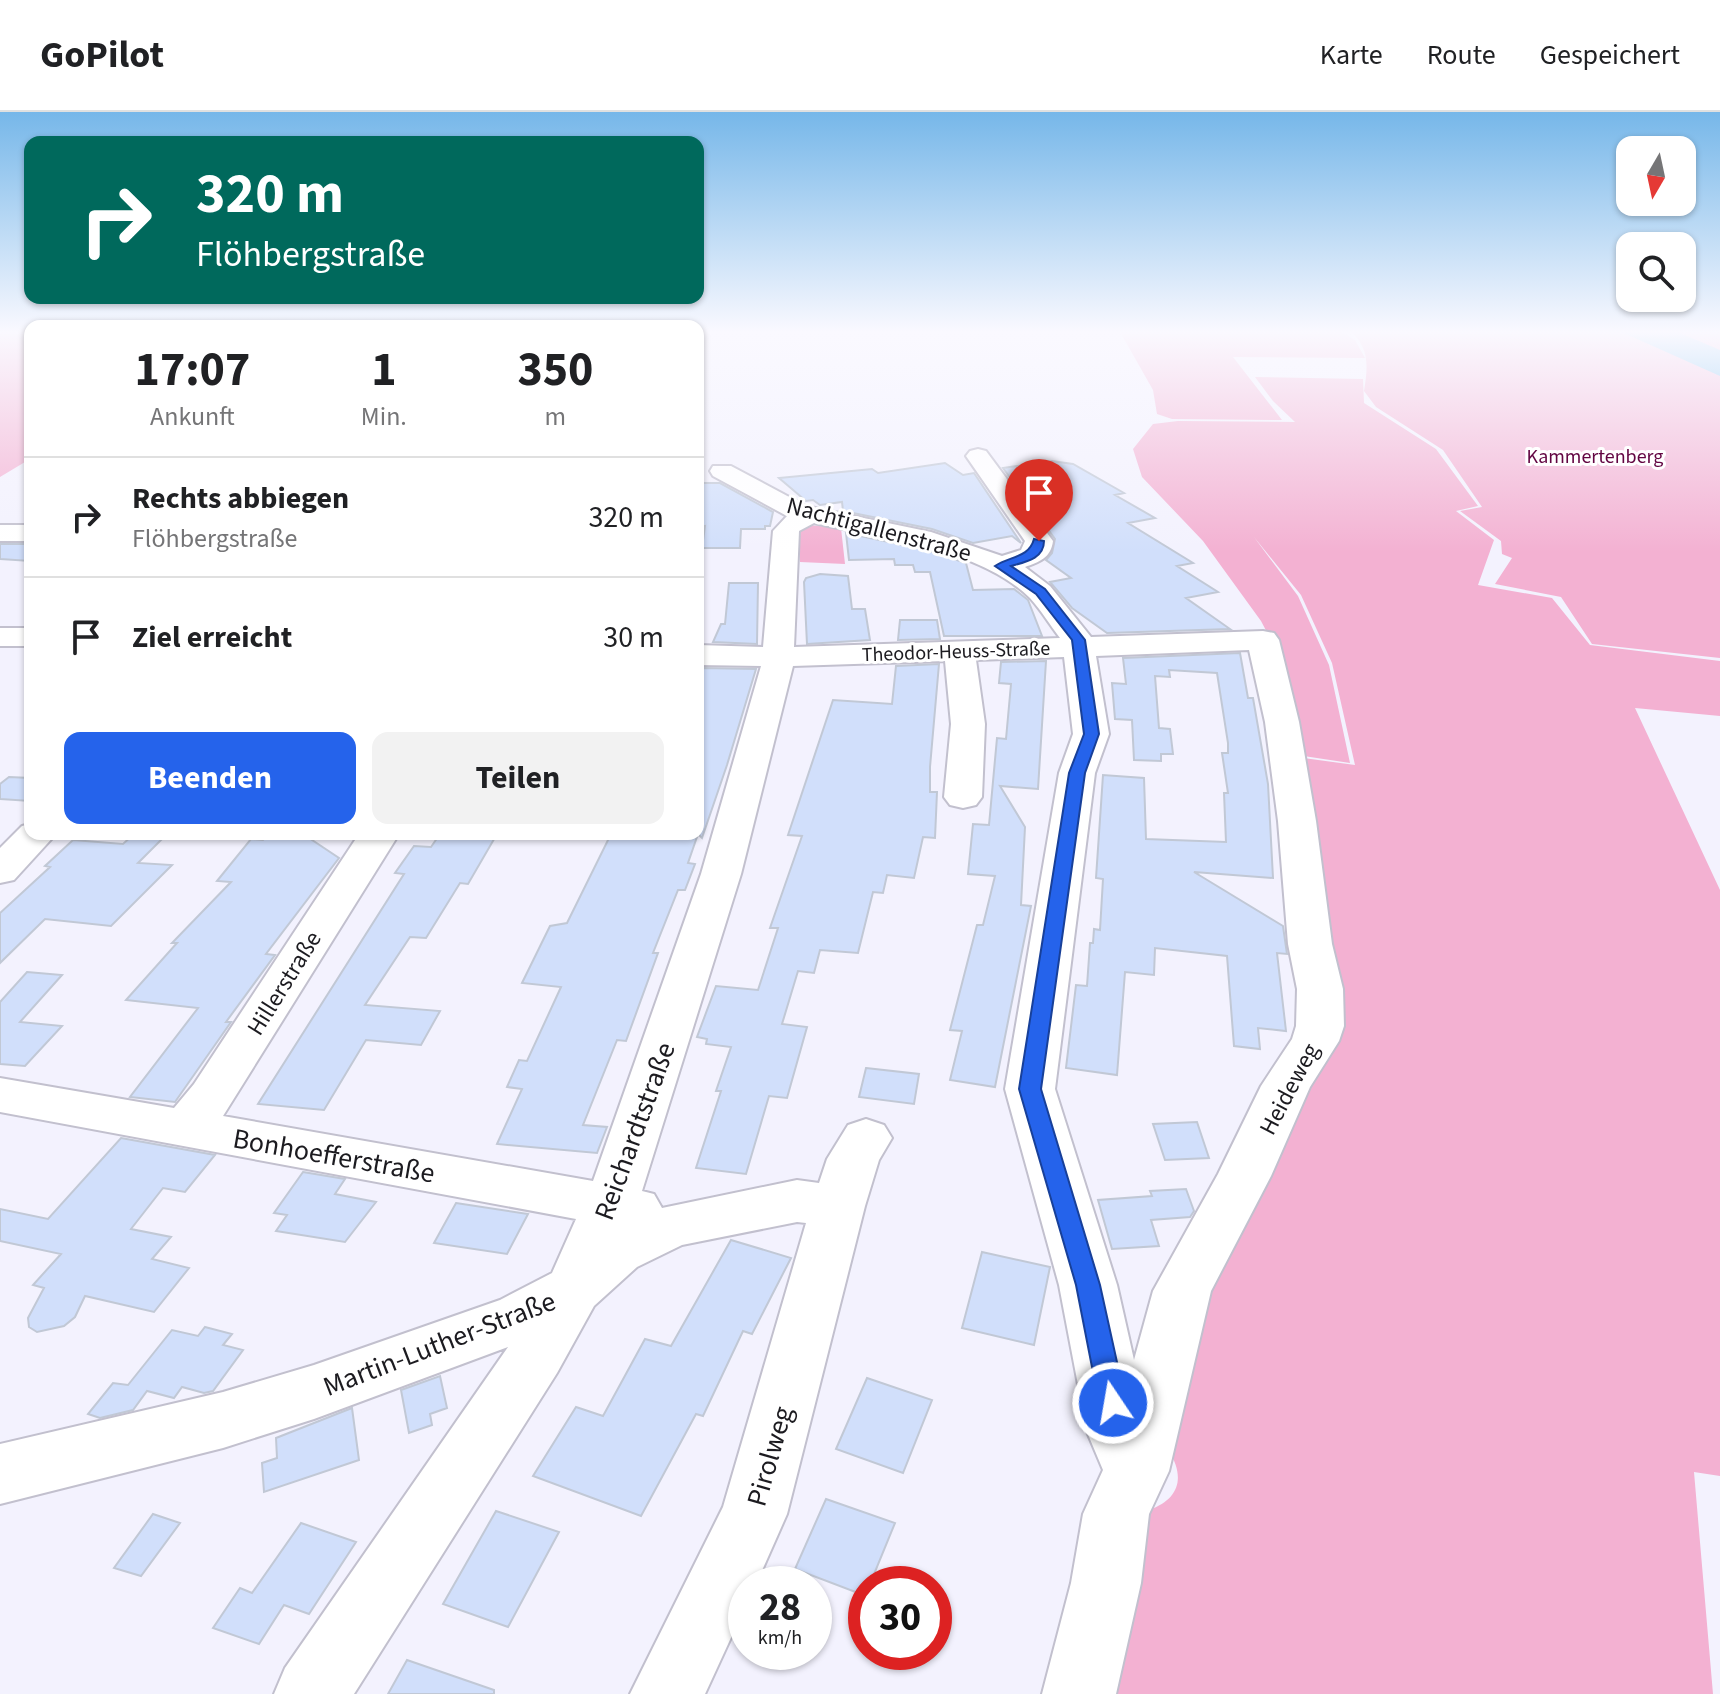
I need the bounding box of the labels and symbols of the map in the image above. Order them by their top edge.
north arrow [1616,136,1696,216]
park label: Kammertenberg [1527,443,1663,471]
pin [1005,459,1073,541]
street label: Nachtigallenstraße [783,488,975,571]
street label: Theodor-Heuss-Straße [861,635,1051,669]
street label: Hillerstraße [239,924,330,1042]
street label: Reichardtstraße [584,1037,686,1226]
street label: Heideweg [1251,1037,1328,1141]
street label: Bonhoefferstraße [230,1119,438,1193]
street label: Martin-Luther-Straße [317,1281,561,1407]
position arrow [1071,1361,1155,1445]
street label: Pirolweg [737,1402,803,1511]
speed limit sign: 30 [848,1566,952,1670]

